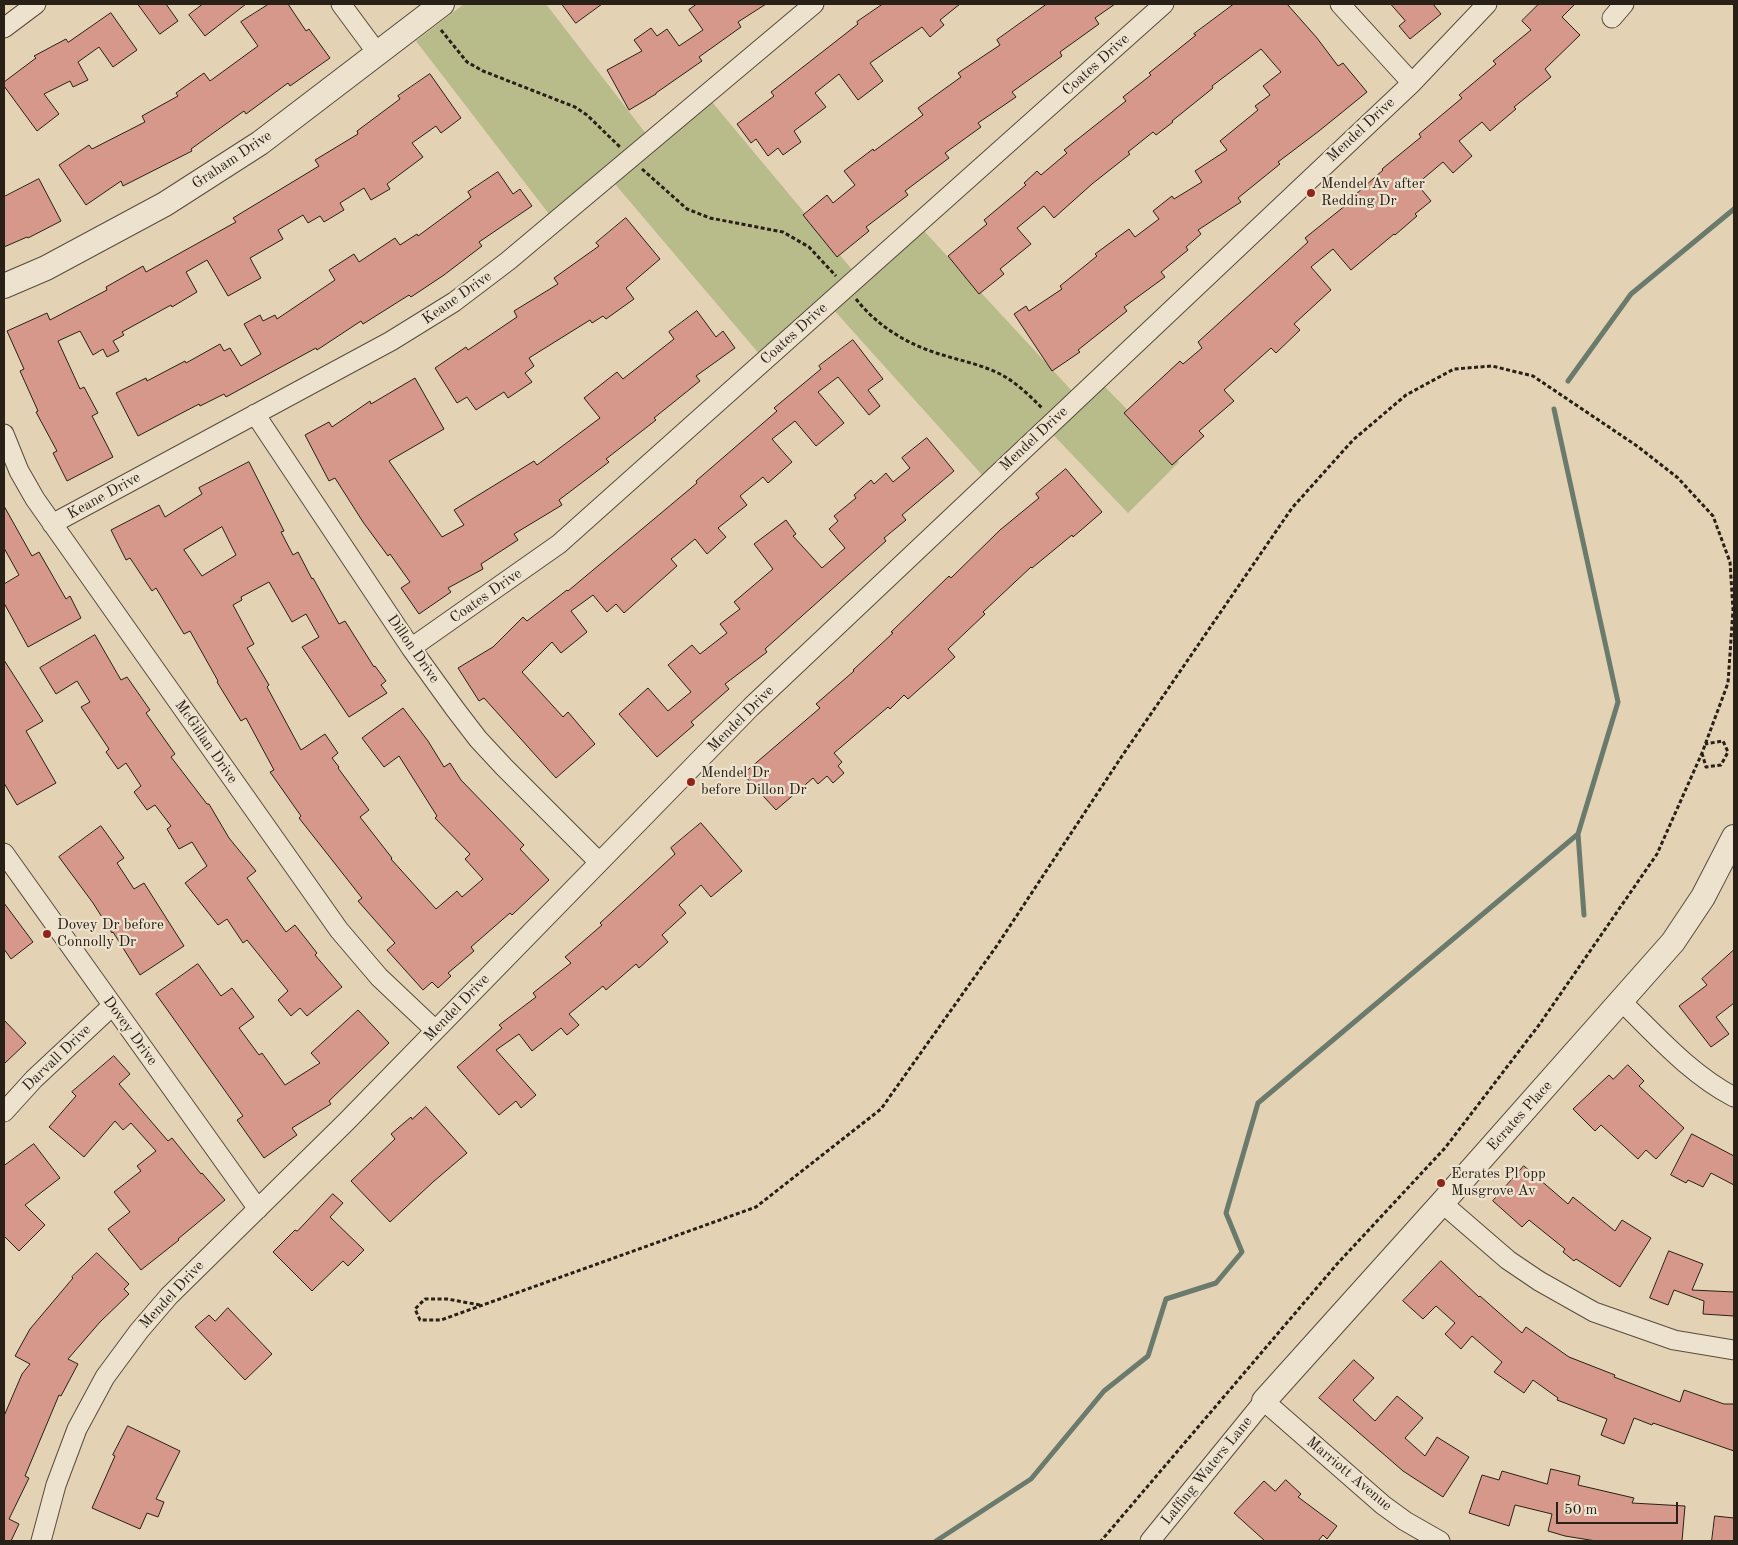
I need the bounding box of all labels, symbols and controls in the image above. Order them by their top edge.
street label: Coates Drive [1059,30,1133,100]
street label: Mendel Drive [1323,94,1399,166]
street label: Graham Drive [189,127,275,193]
place label: Mendel Av after Redding Dr [1321,175,1425,210]
marker: Mendel Av after Redding Dr [1305,187,1317,199]
street label: Keane Drive [419,267,495,329]
street label: Coates Drive [757,299,831,369]
street label: Mendel Drive [996,403,1072,475]
street label: Keane Drive [64,469,144,523]
street label: Coates Drive [447,565,525,627]
street label: Dillon Drive [383,611,443,687]
street label: Mendel Drive [704,682,778,756]
street label: McGillan Drive [171,697,241,787]
place label: Mendel Dr before Dillon Dr [701,764,807,799]
marker: Mendel Dr before Dillon Dr [685,776,697,788]
place label: Dovey Dr before Connolly Dr [57,916,164,951]
marker: Dovey Dr before Connolly Dr [41,928,53,940]
street label: Mendel Drive [420,971,494,1045]
street label: Dovey Drive [99,993,161,1069]
street label: Darvall Drive [19,1021,95,1095]
street label: Ecrates Place [1484,1077,1556,1155]
place label: Ecrates Pl opp Musgrove Av [1451,1165,1546,1200]
marker: Ecrates Pl opp Musgrove Av [1435,1177,1447,1189]
street label: Mendel Drive [136,1257,208,1333]
street label: Laffing Waters Lane [1158,1413,1256,1529]
street label: Marriott Avenue [1303,1433,1395,1515]
scale bar [1558,1492,1680,1524]
text: 50 m [1564,1503,1598,1518]

